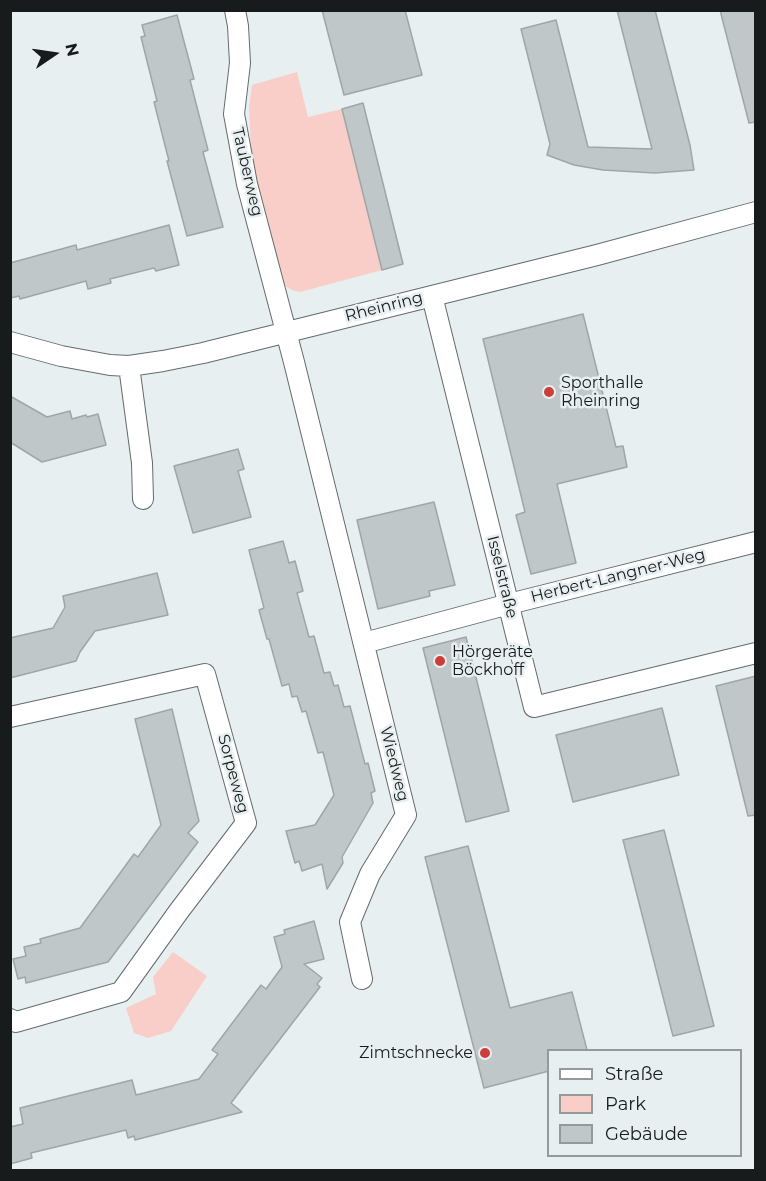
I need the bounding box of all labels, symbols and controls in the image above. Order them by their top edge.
north arrow [24,24,84,84]
text: N [61,41,83,58]
street label: Tauberweg [227,126,267,218]
street label: Rheinring [343,288,425,326]
place label: Sporthalle Rheinring [561,373,643,411]
marker: Sporthalle Rheinring [542,385,556,399]
street label: Isselstraße [482,534,522,620]
street label: Herbert-Langner-Weg [529,545,707,607]
place label: Hörgeräte Böckhoff [452,642,533,680]
marker: Hörgeräte Böckhoff [433,654,447,668]
street label: Wiedweg [375,724,413,804]
street label: Sorpeweg [213,732,253,816]
place label: Zimtschnecke [359,1043,473,1063]
marker: Zimtschnecke [478,1046,492,1060]
legend [547,1049,742,1157]
text: Straße [605,1063,663,1085]
text: Park [605,1093,646,1115]
text: Gebäude [605,1123,688,1145]

